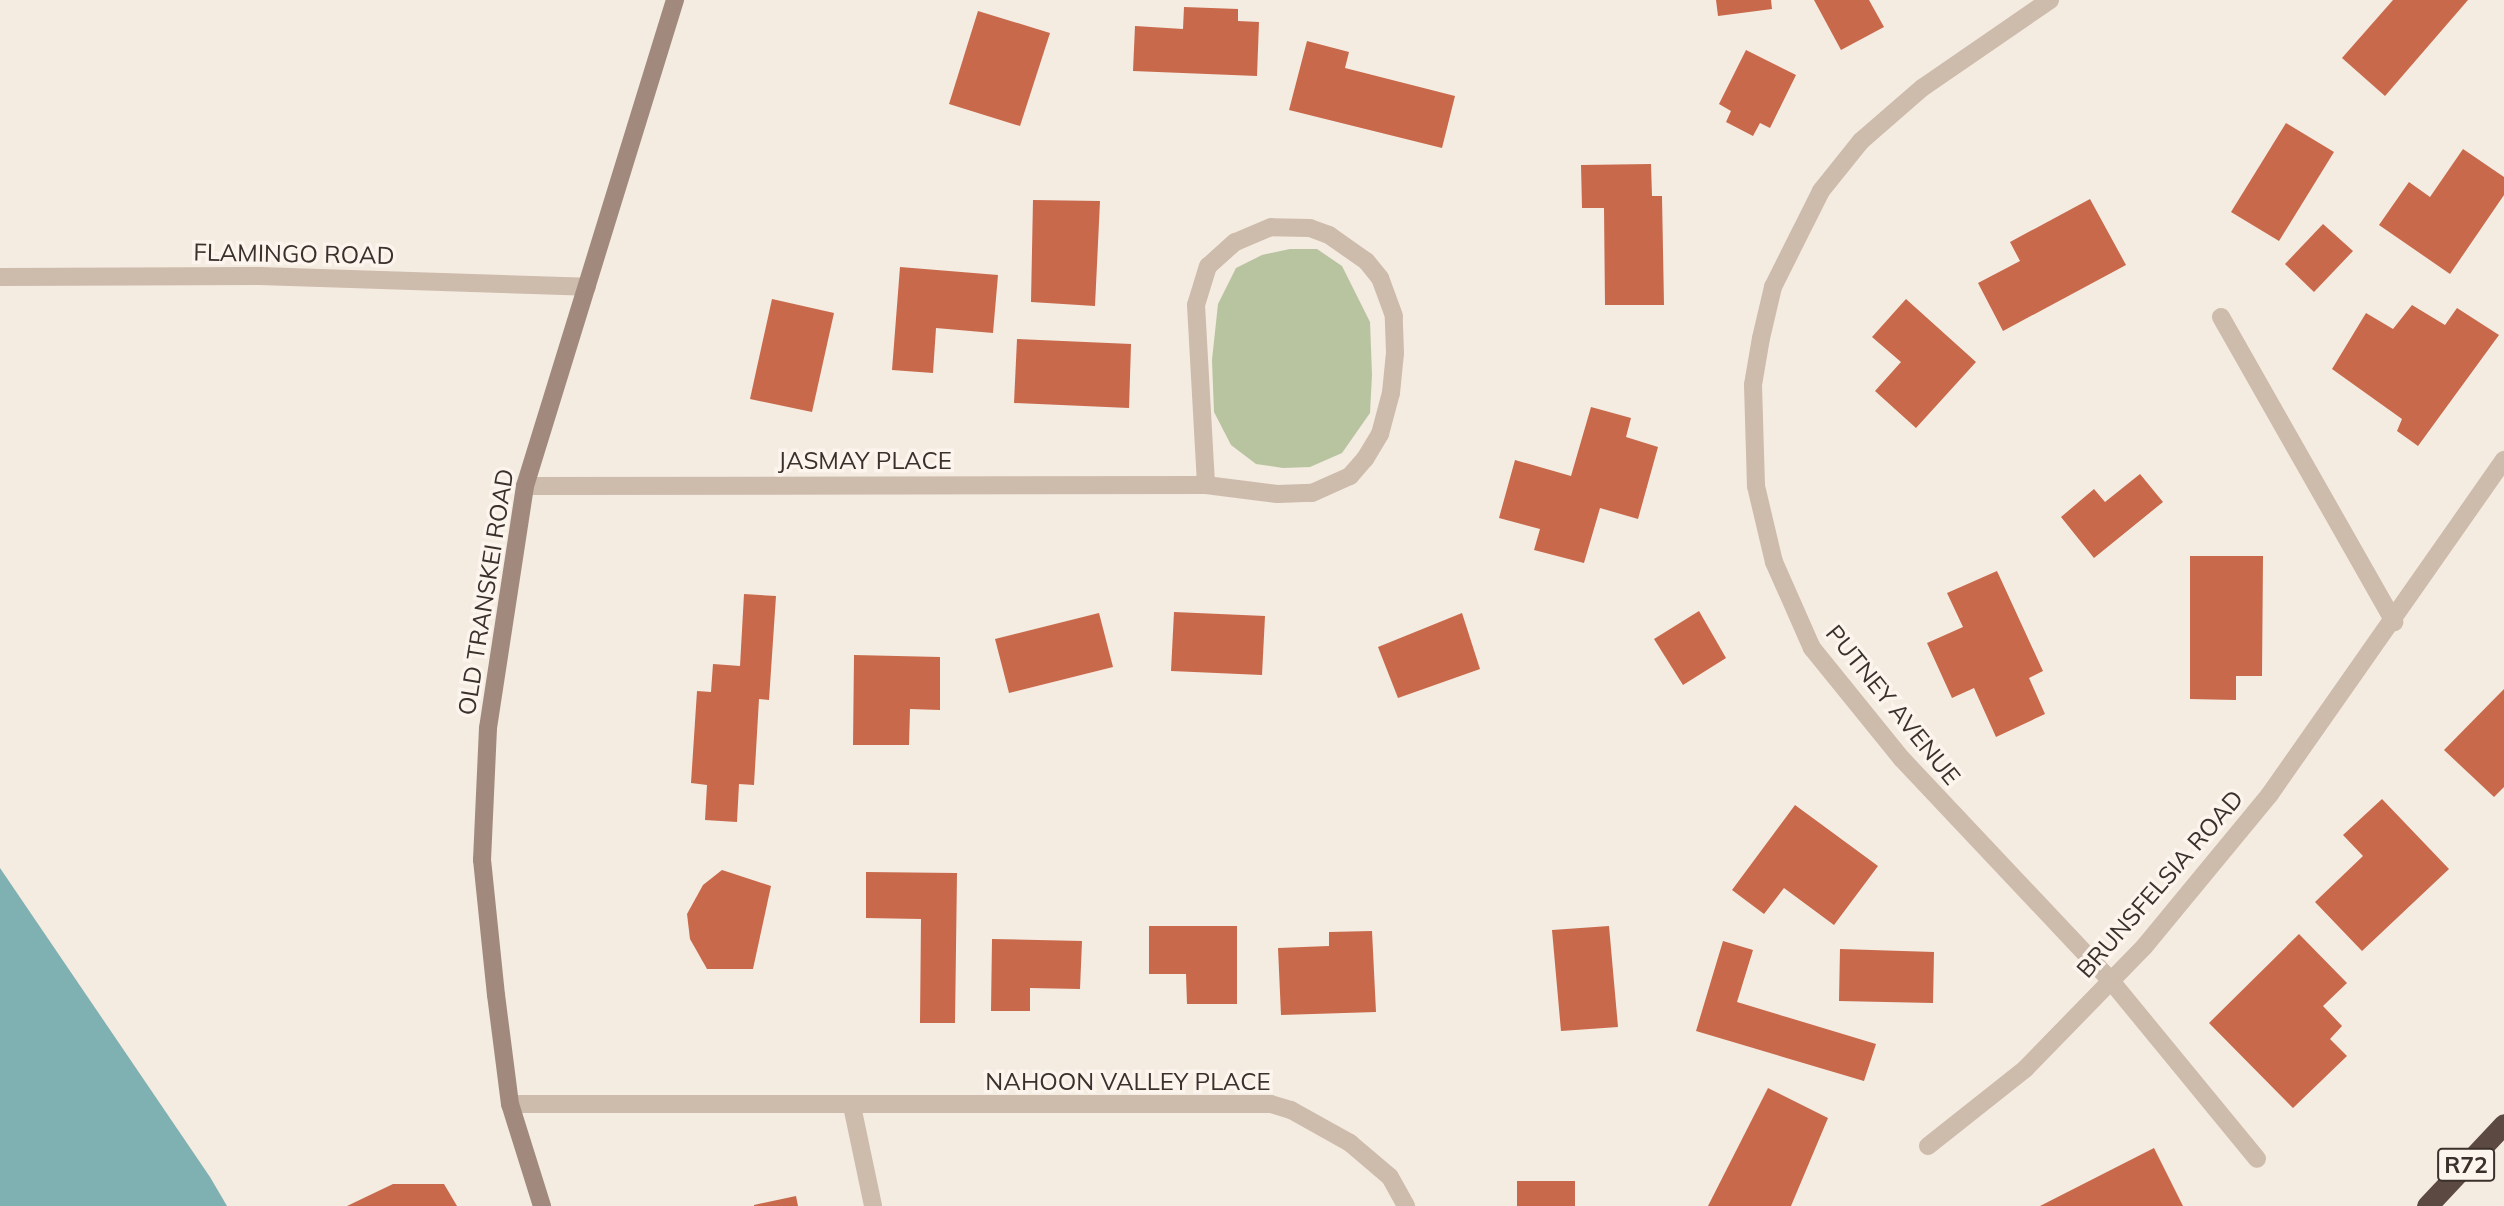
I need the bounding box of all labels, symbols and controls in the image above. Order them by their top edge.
street label: FLAMINGO ROAD [193,238,395,270]
street label: JASMAY PLACE [778,447,952,475]
street label: OLD TRANSKEI ROAD [452,467,520,717]
street label: PUTNEY AVENUE [1820,619,1966,791]
street label: BRUNSFELSIA ROAD [2071,784,2249,984]
street label: NAHOON VALLEY PLACE [985,1068,1271,1096]
road number: R72 [2436,1146,2496,1184]

